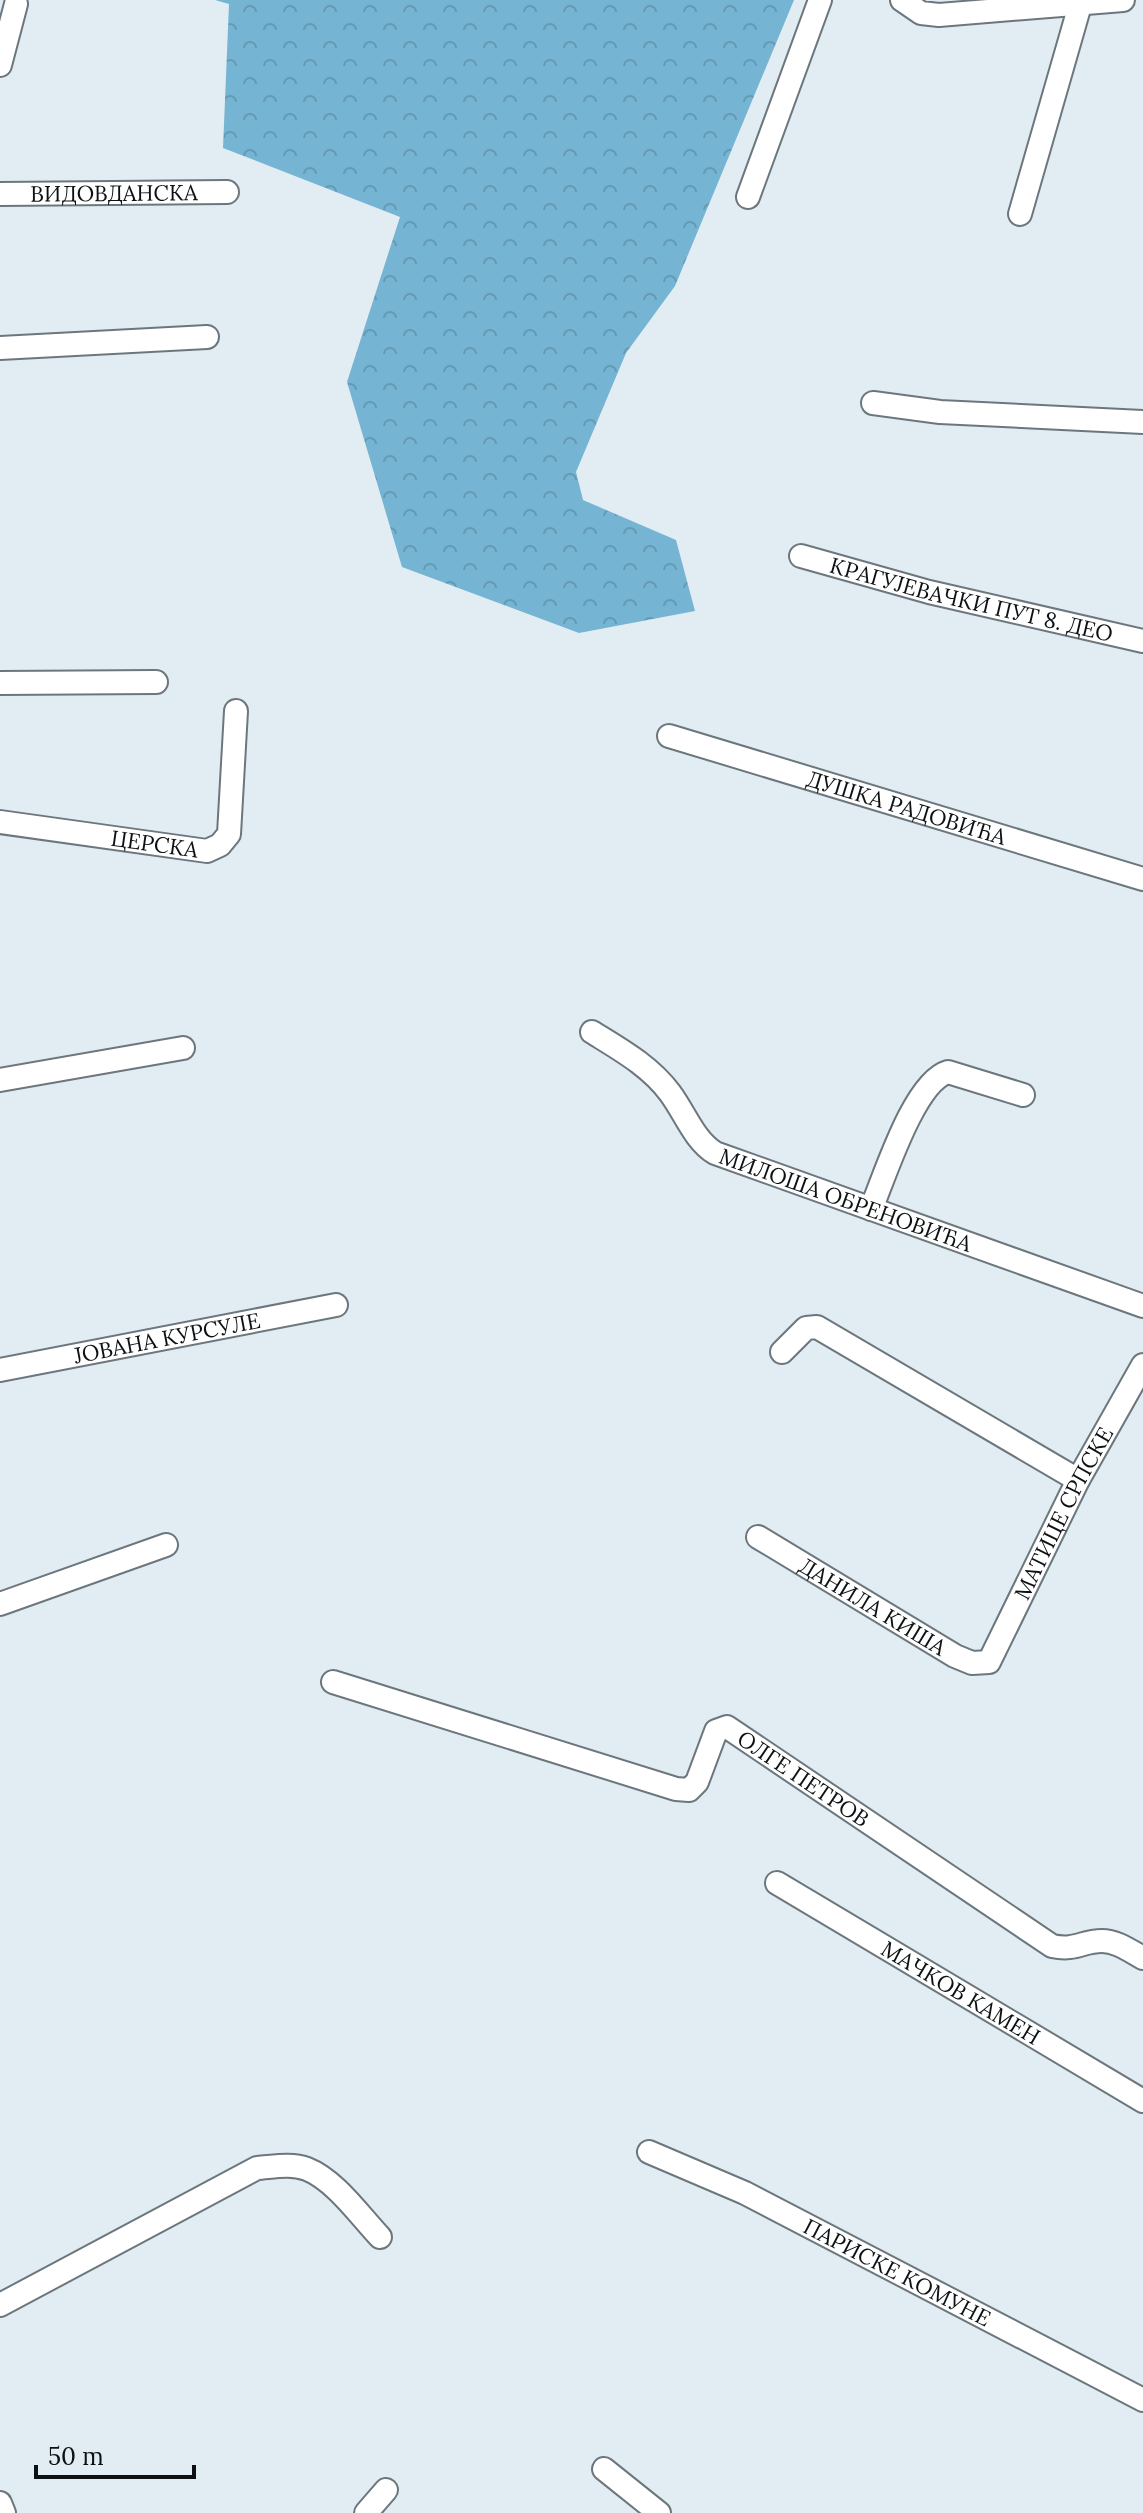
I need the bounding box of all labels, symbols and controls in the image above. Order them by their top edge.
street label: ВИДОВДАНСКА [30,178,199,208]
street label: КРАГУЈЕВАЧКИ ПУТ 8. ДЕО [827,551,1116,648]
street label: ДУШКА РАДОВИЋА [803,764,1011,851]
street label: ЦЕРСКА [109,824,201,864]
street label: МИЛОША ОБРЕНОВИЋА [716,1142,977,1258]
street label: ЈОВАНА КУРСУЛЕ [70,1306,262,1370]
street label: МАТИЦЕ СРПСКЕ [1008,1422,1119,1604]
street label: ДАНИЛА КИША [794,1551,952,1662]
street label: ОЛГЕ ПЕТРОВ [732,1724,875,1833]
street label: МАЧКОВ КАМЕН [876,1934,1046,2051]
street label: ПАРИСКЕ КОМУНЕ [799,2212,996,2332]
scale bar [36,2429,194,2479]
text: 50 m [48,2441,104,2472]

